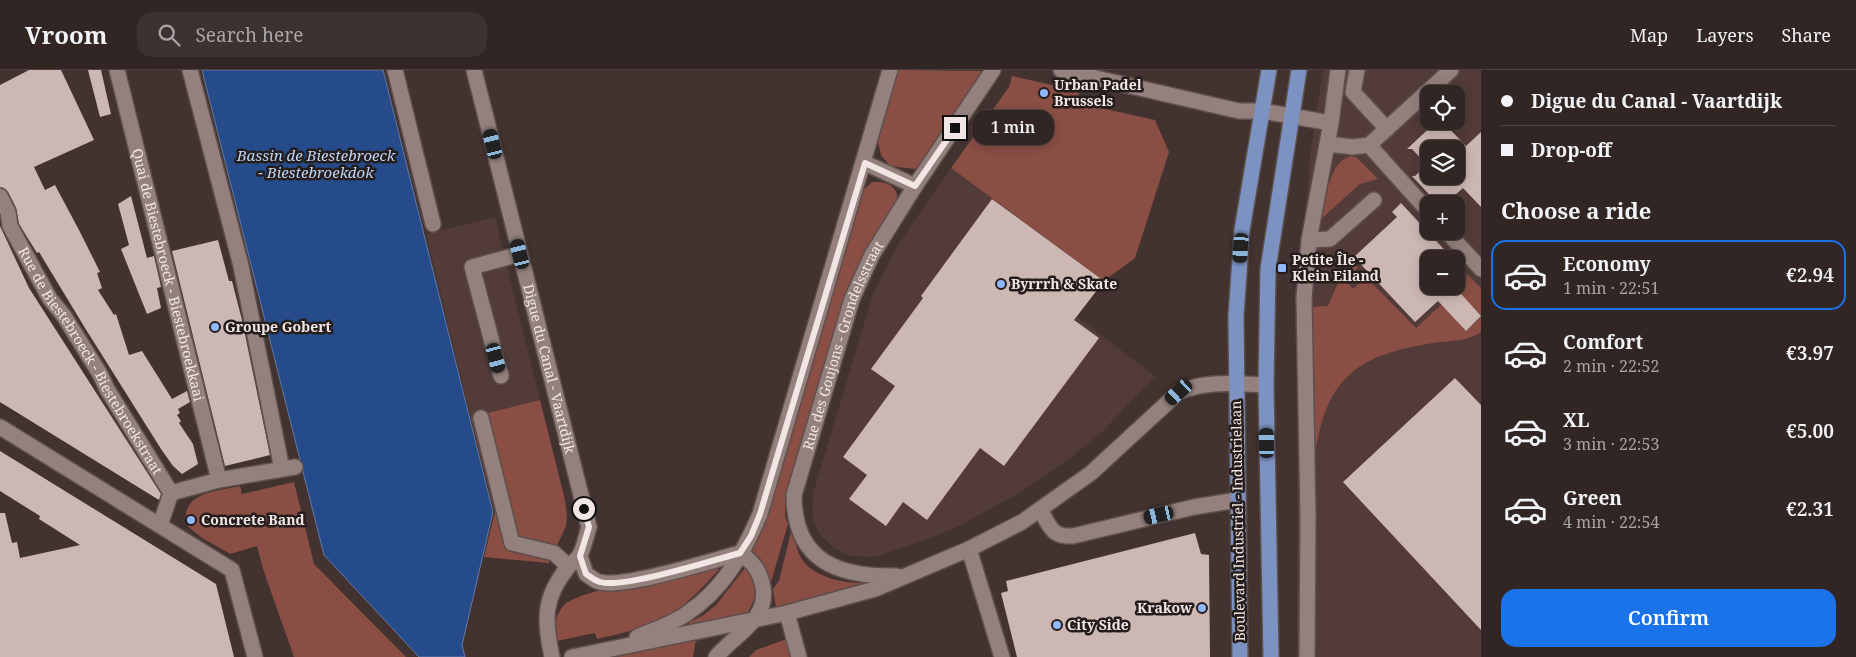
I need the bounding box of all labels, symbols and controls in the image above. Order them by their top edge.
search box [137,12,487,57]
text: Vroom [25,18,107,51]
icon: search [155,21,183,49]
text: Search here [195,22,303,48]
text: Map [1630,23,1668,47]
text: Layers [1696,23,1754,47]
text: Share [1782,23,1831,47]
place label: Urban Padel Brussels [1054,75,1142,110]
map controls [1420,85,1465,295]
button: locate [1420,85,1465,130]
marker: Urban Padel Brussels [1038,87,1050,99]
text: Digue du Canal - Vaartdijk [1531,88,1782,114]
callout: 1 min [972,110,1055,146]
text: 1 min [991,116,1035,138]
route end [944,117,966,139]
car [482,128,503,160]
text: Drop-off [1531,137,1611,163]
button: layers [1420,140,1465,185]
water label: Bassin de Biestebroeck - Biestebroekdok [236,145,396,182]
street label: Quai de Biestebroeck - Biestebroekkaai [128,146,209,404]
button: + [1420,195,1465,240]
text: Choose a ride [1501,195,1651,225]
car [1232,233,1249,263]
street label: Rue des Goujons - Grondelsstraat [798,237,888,452]
car [509,238,530,270]
street label: Rue de Biestebroeck - Biestebroekstraat [14,243,167,478]
place label: Petite Île - Klein Eiland [1292,250,1379,285]
button: − [1420,250,1465,295]
text: Economy [1563,251,1651,277]
icon: car [1503,253,1548,298]
marker: Petite Île - Klein Eiland [1276,262,1288,274]
text: €2.94 [1786,262,1834,288]
place label: Byrrrh & Skate [1011,274,1117,293]
text: 1 min · 22:51 [1563,277,1659,299]
marker: Byrrrh & Skate [995,278,1007,290]
street label: Digue du Canal - Vaartdijk [519,282,580,456]
place label: Groupe Gobert [225,317,332,336]
marker: Groupe Gobert [209,321,221,333]
text: Comfort [1563,329,1643,355]
icon: car [1503,331,1548,376]
text: €3.97 [1786,340,1834,366]
car [484,342,507,374]
text: 2 min · 22:52 [1563,355,1659,377]
car [1162,376,1195,408]
street label: Boulevard Industriel - Industrielaan [1226,400,1249,642]
text: XL [1563,407,1589,433]
icon: car [1503,409,1548,454]
text: €5.00 [1786,418,1834,444]
car [1259,428,1274,458]
text: 3 min · 22:53 [1563,433,1659,455]
text: Green [1563,485,1622,511]
icon: car [1503,487,1548,532]
text: €2.31 [1786,496,1834,522]
route start [573,498,595,520]
car [1142,504,1175,526]
place label: Concrete Band [201,510,305,529]
text: 4 min · 22:54 [1563,511,1659,533]
marker: Concrete Band [185,514,197,526]
button: Confirm [1501,589,1836,647]
place label: Krakow [1137,598,1192,617]
marker: Krakow [1196,602,1208,614]
place label: City Side [1067,615,1129,634]
marker: City Side [1051,619,1063,631]

